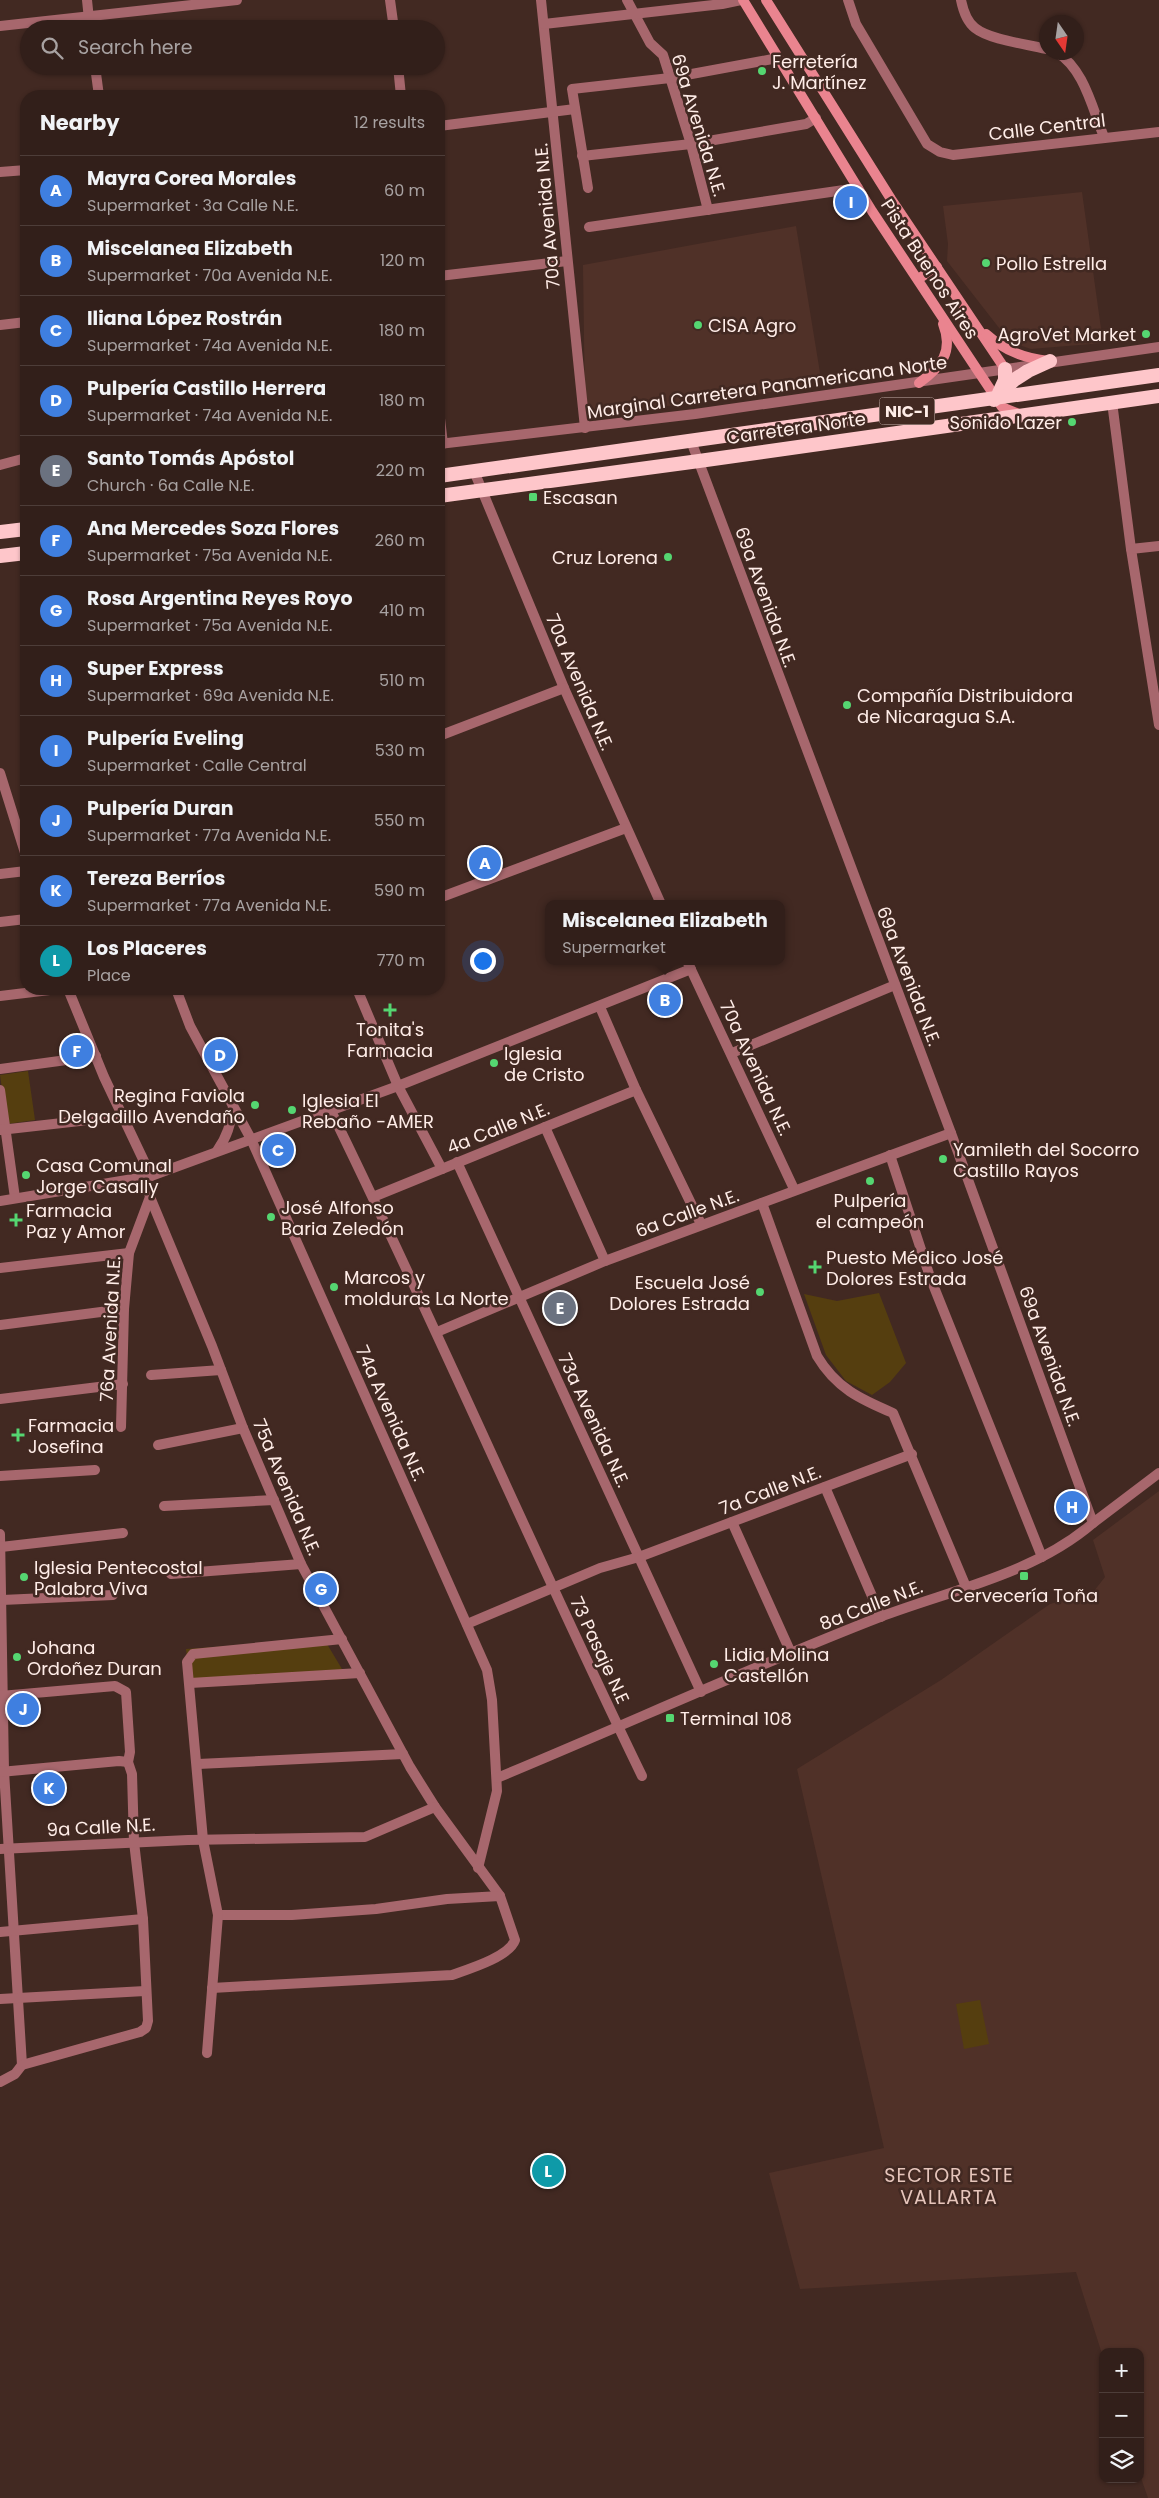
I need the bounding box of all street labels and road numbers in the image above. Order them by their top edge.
street label: 69a Avenida N.E. [665,51,733,199]
street label: Calle Central [987,107,1107,147]
street label: 70a Avenida N.E. [528,142,566,290]
street label: Pista Buenos Aires [875,194,985,344]
street label: Marginal Carretera Panamericana Norte [585,349,949,425]
road number: NIC-1 [880,398,934,424]
street label: Carretera Norte [725,406,867,450]
street label: 69a Avenida N.E. [729,523,803,671]
street label: 70a Avenida N.E. [540,610,620,754]
street label: 69a Avenida N.E. [871,903,947,1049]
street label: 70a Avenida N.E. [714,997,798,1139]
street label: 4a Calle N.E. [443,1096,553,1160]
street label: 6a Calle N.E. [632,1183,742,1243]
street label: 76a Avenida N.E. [94,1255,126,1403]
street label: 69a Avenida N.E. [1013,1282,1087,1430]
street label: 74a Avenida N.E. [350,1341,432,1485]
street label: 73a Avenida N.E. [552,1349,636,1491]
street label: 75a Avenida N.E. [247,1415,327,1559]
street label: 7a Calle N.E. [716,1459,824,1521]
street label: 8a Calle N.E. [816,1574,926,1636]
street label: 73 Pasaje N.E [564,1592,636,1708]
street label: 9a Calle N.E. [46,1812,156,1842]

